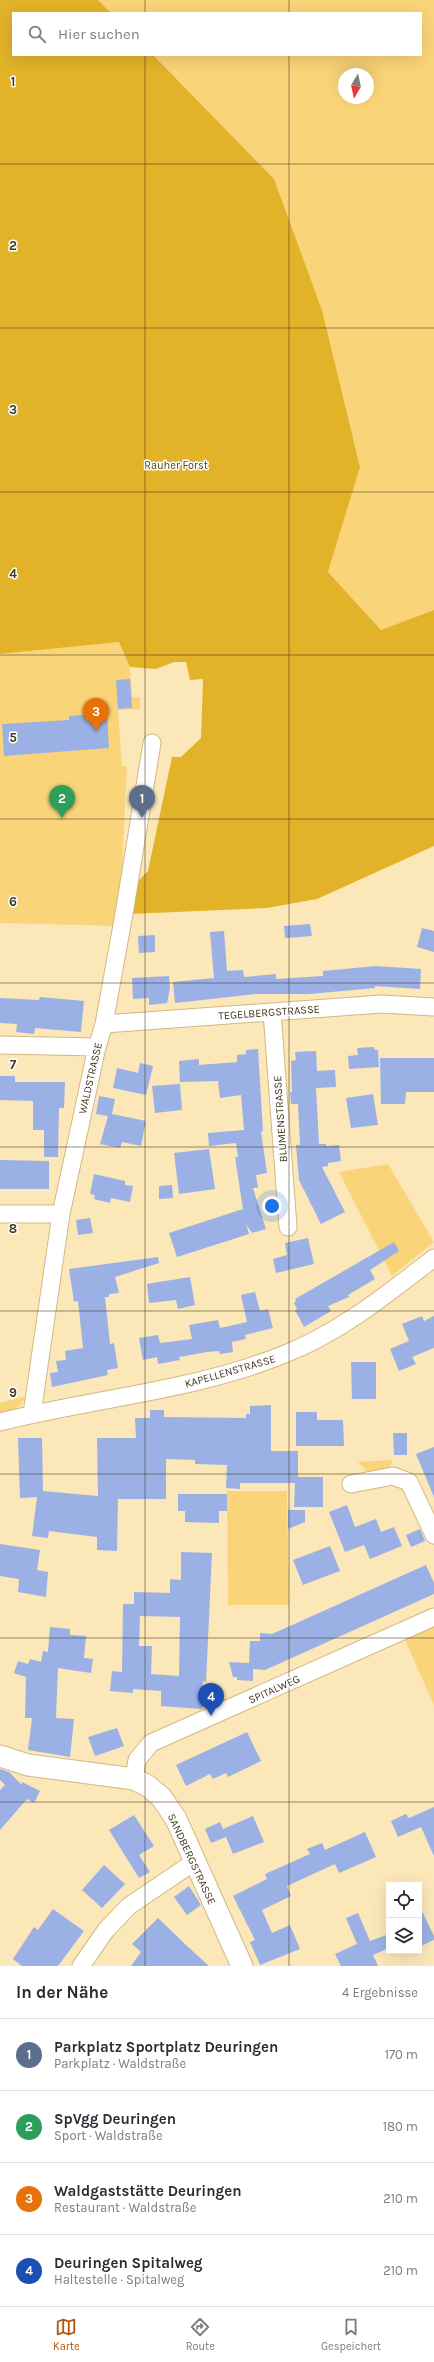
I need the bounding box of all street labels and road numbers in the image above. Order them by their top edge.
street label: TEGELBERGSTRASSE [218,1002,320,1023]
street label: WALDSTRASSE [76,1041,105,1115]
street label: BLUMENSTRASSE [271,1075,290,1163]
street label: KAPELLENSTRASSE [183,1352,277,1391]
street label: SPITALWEG [246,1672,302,1707]
street label: SANDBERGSTRASSE [165,1811,218,1907]

